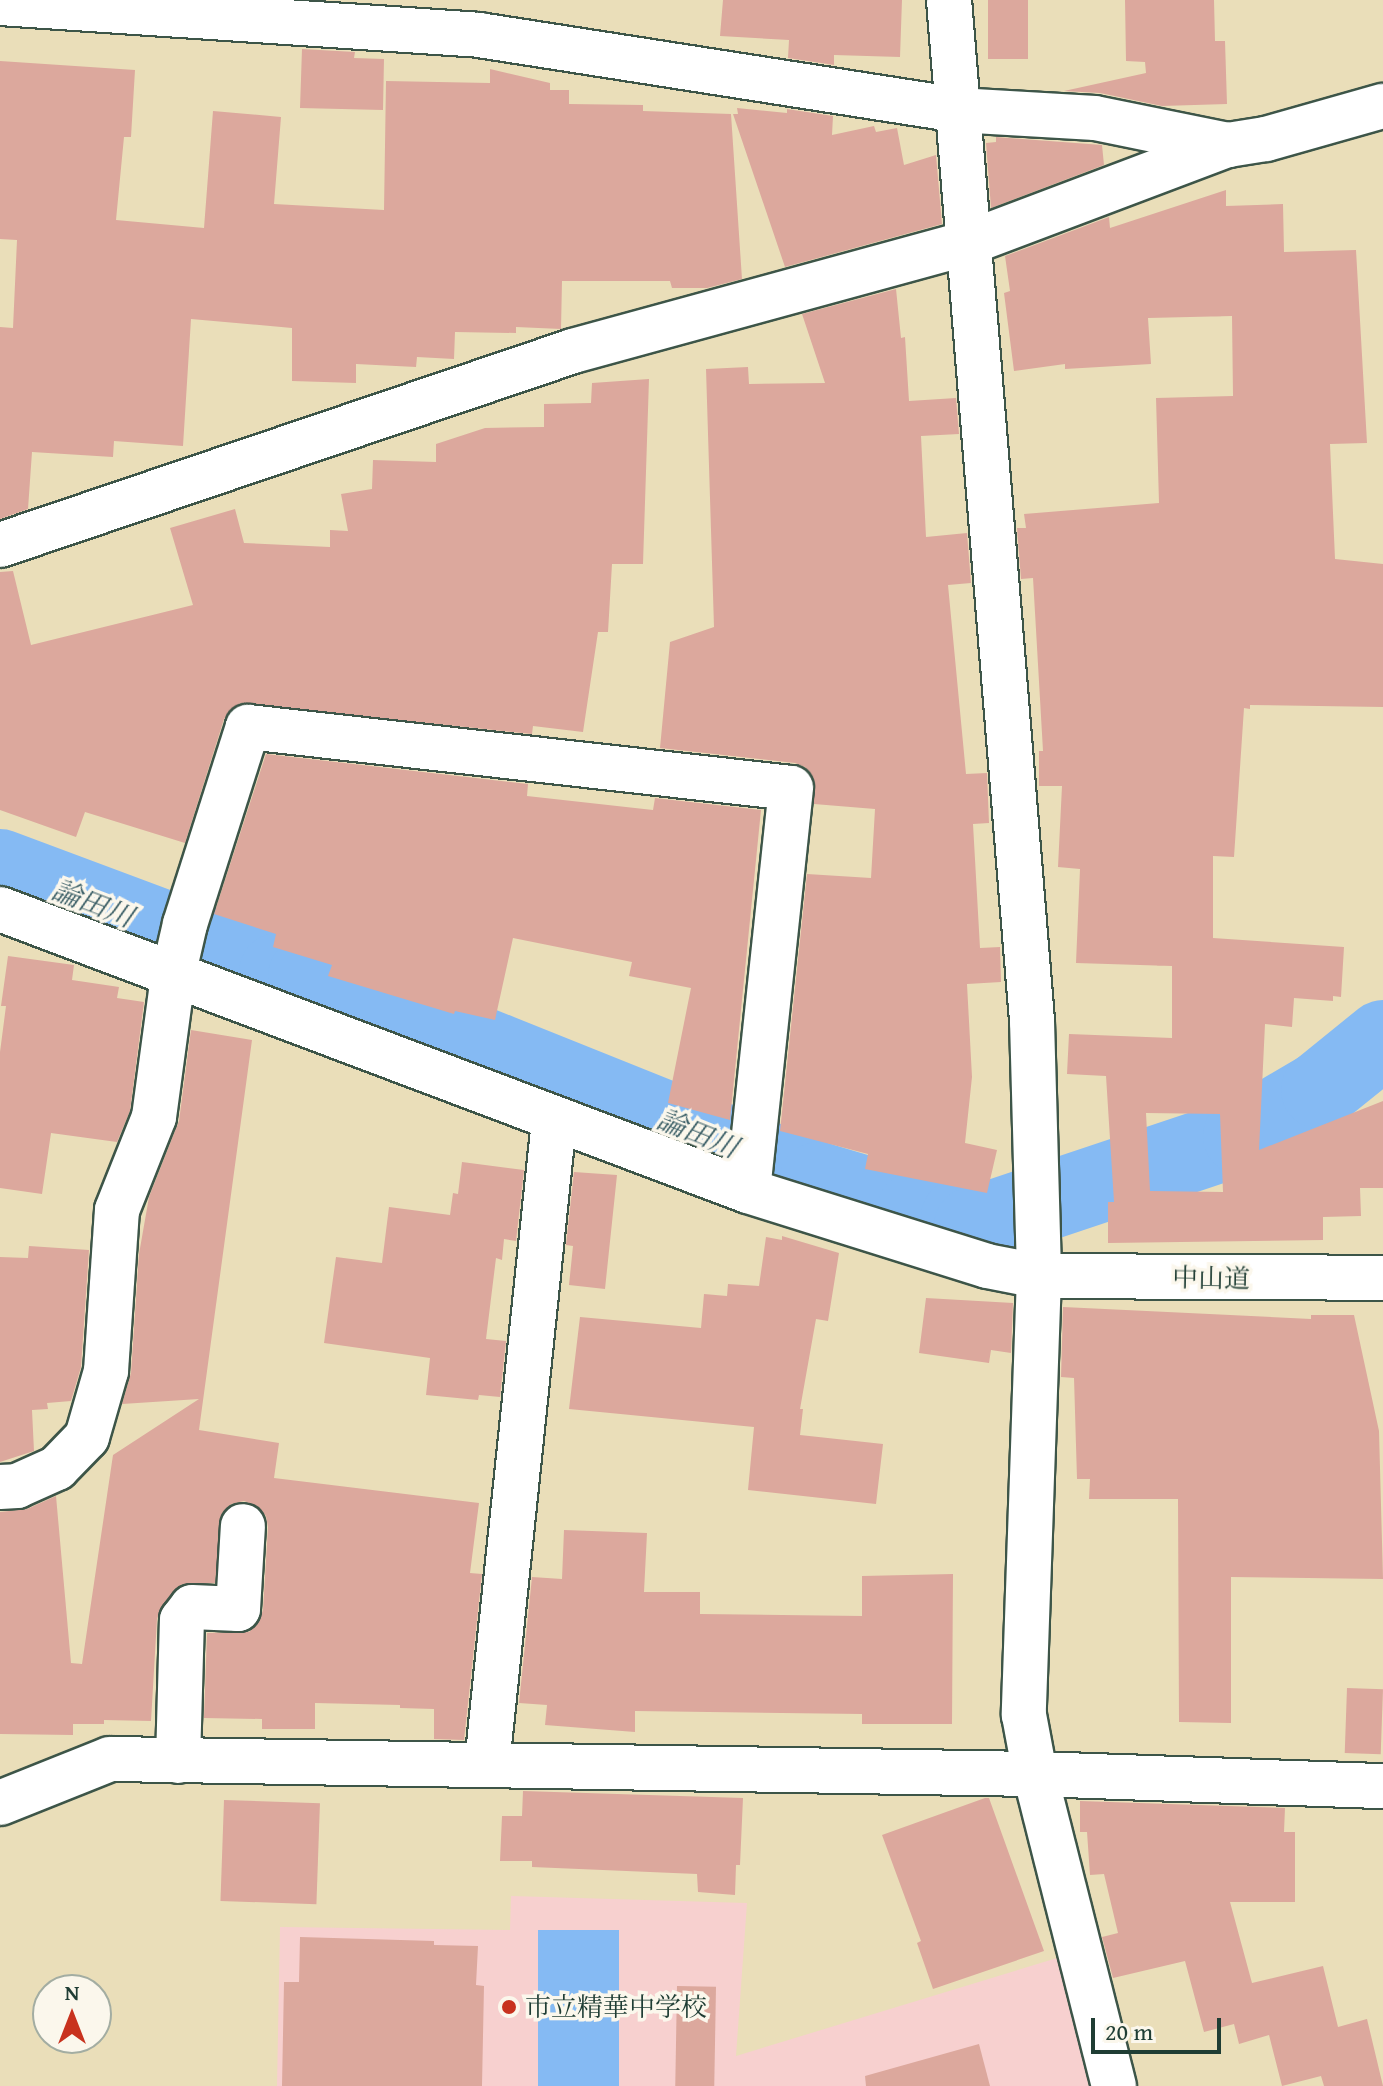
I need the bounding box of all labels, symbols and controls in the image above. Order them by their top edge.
water label: 論田川 [48,872,138,934]
water label: 論田川 [653,1102,743,1164]
street label: 中山道 [1172,1262,1250,1294]
north arrow [32,1974,112,2054]
text: N [65,1976,79,2008]
place label: 市立精華中学校 [525,1991,707,2023]
marker: 市立精華中学校 [500,1998,518,2016]
scale bar [1095,2002,1225,2052]
text: 20 m [1105,2014,1153,2049]

